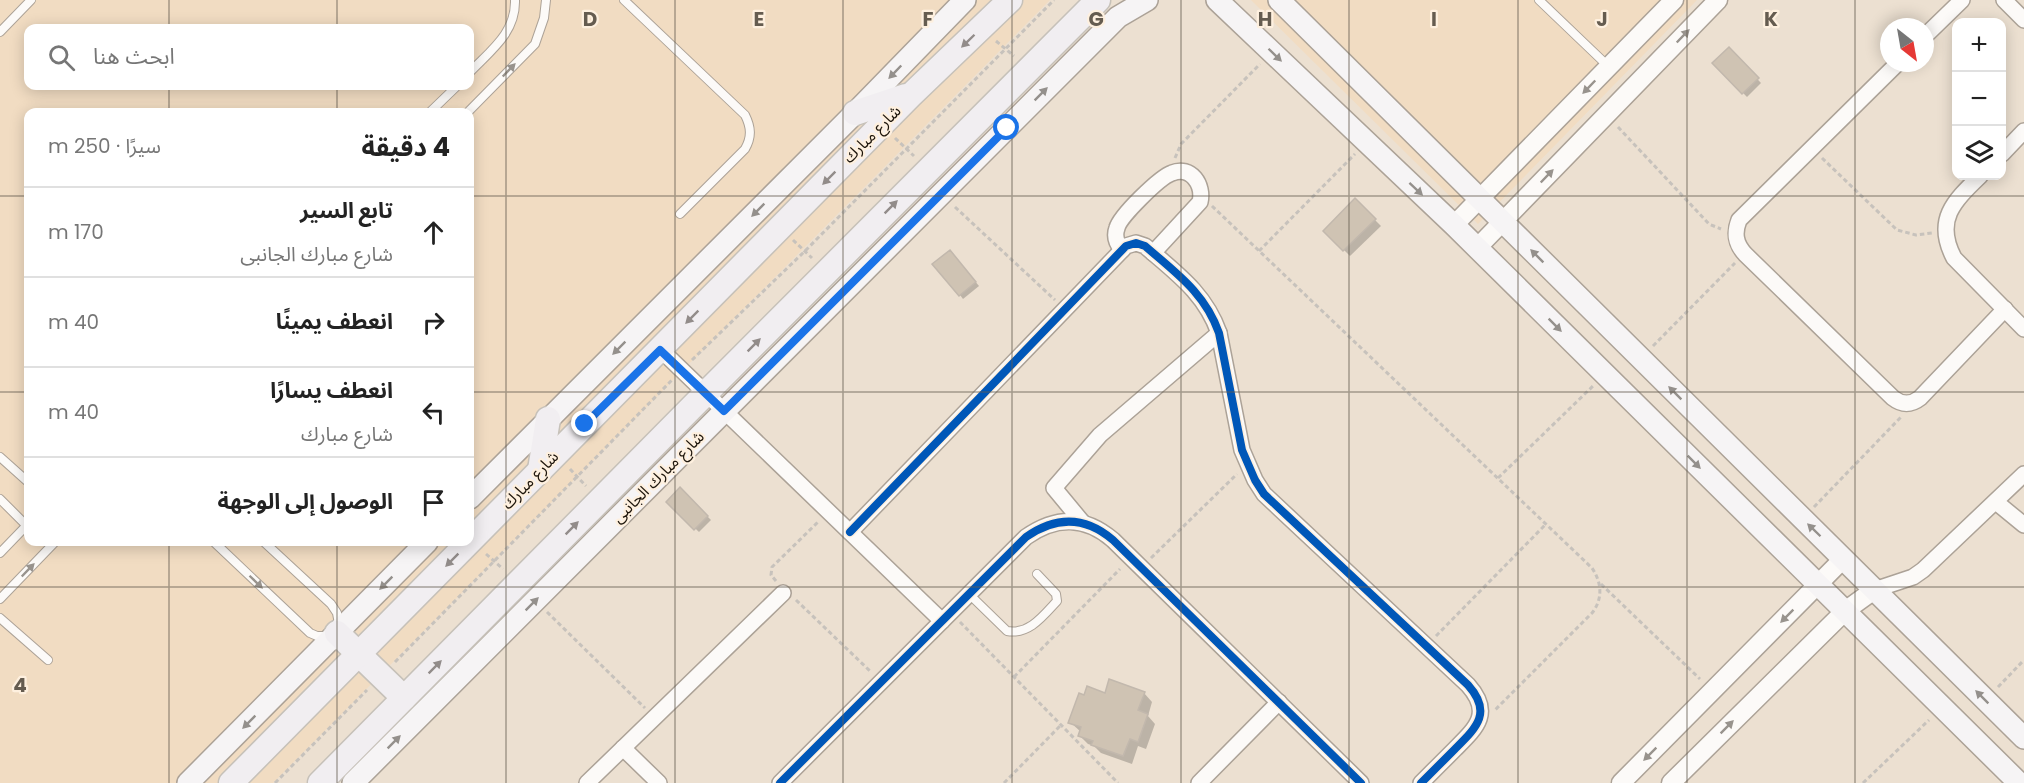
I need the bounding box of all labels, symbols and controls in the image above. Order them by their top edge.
text: D [583,5,597,33]
text: E [754,5,764,33]
text: F [923,5,934,33]
text: G [1088,5,1104,33]
text: H [1258,5,1272,33]
text: I [1431,5,1437,33]
text: J [1596,5,1608,33]
text: K [1764,5,1778,33]
north arrow [1880,18,1934,72]
map controls [1952,18,2006,180]
button: + [1952,18,2006,72]
search box [24,24,474,90]
one-way arrow [1676,29,1690,44]
one-way arrow [961,33,975,47]
icon: search [45,41,78,74]
text: ابحث هنا [93,41,175,72]
one-way arrow [1267,47,1281,61]
one-way arrow [502,63,516,78]
one-way arrow [888,64,902,79]
button: − [1952,72,2006,126]
one-way arrow [1582,79,1596,94]
one-way arrow [1033,87,1048,101]
street label: شارع مبارك [838,100,907,169]
route start [993,114,1019,140]
button: layers [1952,126,2006,180]
text: 4 دقيقة [361,129,450,165]
text: سيرًا · 250 m [48,132,161,160]
one-way arrow [1540,169,1554,184]
one-way arrow [823,170,837,184]
one-way arrow [1408,182,1423,195]
text: تابع السير [300,195,393,226]
one-way arrow [884,200,898,214]
one-way arrow [751,203,765,217]
icon: ahead [417,216,450,249]
text: 170 m [48,218,104,246]
text: شارع مبارك الجانبى [240,240,393,268]
one-way arrow [1530,249,1544,263]
text: انعطف يمينًا [276,306,393,337]
icon: right [417,306,450,339]
text: 40 m [48,308,99,336]
one-way arrow [686,309,700,323]
one-way arrow [1548,318,1562,332]
one-way arrow [746,338,760,352]
one-way arrow [613,340,627,354]
text: انعطف يسارًا [270,375,393,406]
one-way arrow [1668,386,1683,400]
icon: left [417,396,450,429]
text: 40 m [48,398,99,426]
route end [571,410,597,436]
text: شارع مبارك [301,420,393,448]
street label: شارع مبارك الجانبى [607,426,710,529]
street label: شارع مبارك [496,446,565,515]
one-way arrow [1687,455,1701,469]
text: الوصول إلى الوجهة [218,486,393,517]
icon: arrive [417,486,450,519]
one-way arrow [564,521,579,535]
one-way arrow [1807,524,1821,538]
one-way arrow [445,552,459,566]
one-way arrow [20,564,34,578]
one-way arrow [249,575,264,589]
one-way arrow [379,576,393,590]
one-way arrow [524,597,538,611]
one-way arrow [1781,608,1795,622]
one-way arrow [427,660,441,674]
text: 4 [13,671,27,699]
one-way arrow [1976,690,1990,704]
one-way arrow [242,714,256,728]
one-way arrow [1720,720,1735,734]
one-way arrow [387,735,401,749]
one-way arrow [1643,747,1657,761]

